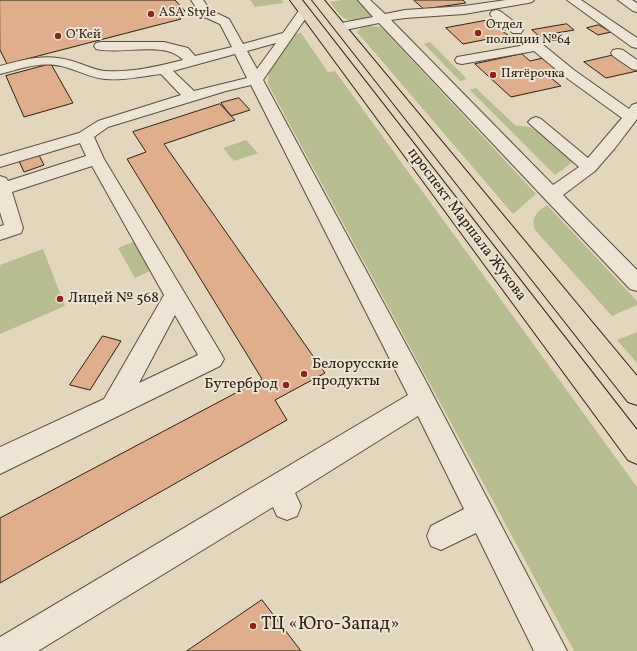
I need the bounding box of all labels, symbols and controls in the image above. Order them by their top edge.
place label: ASA Style [159,6,216,22]
marker: ASA Style [146,9,156,19]
place label: Отдел полиции №64 [486,18,571,49]
place label: О’Кей [66,28,101,44]
marker: Отдел полиции №64 [473,28,483,38]
marker: О’Кей [53,31,63,41]
place label: Пятёрочка [501,67,565,83]
marker: Пятёрочка [488,70,498,80]
street label: проспект Маршала Жукова [403,145,529,305]
place label: Лицей № 568 [68,290,159,308]
marker: Лицей № 568 [55,294,65,304]
place label: Белорусские продукты [312,356,399,391]
marker: Белорусские продукты [299,369,309,379]
place label: Бутерброд [204,376,278,394]
marker: Бутерброд [281,380,291,390]
place label: ТЦ «Юго-Запад» [261,615,399,637]
marker: ТЦ «Юго-Запад» [248,621,258,631]

